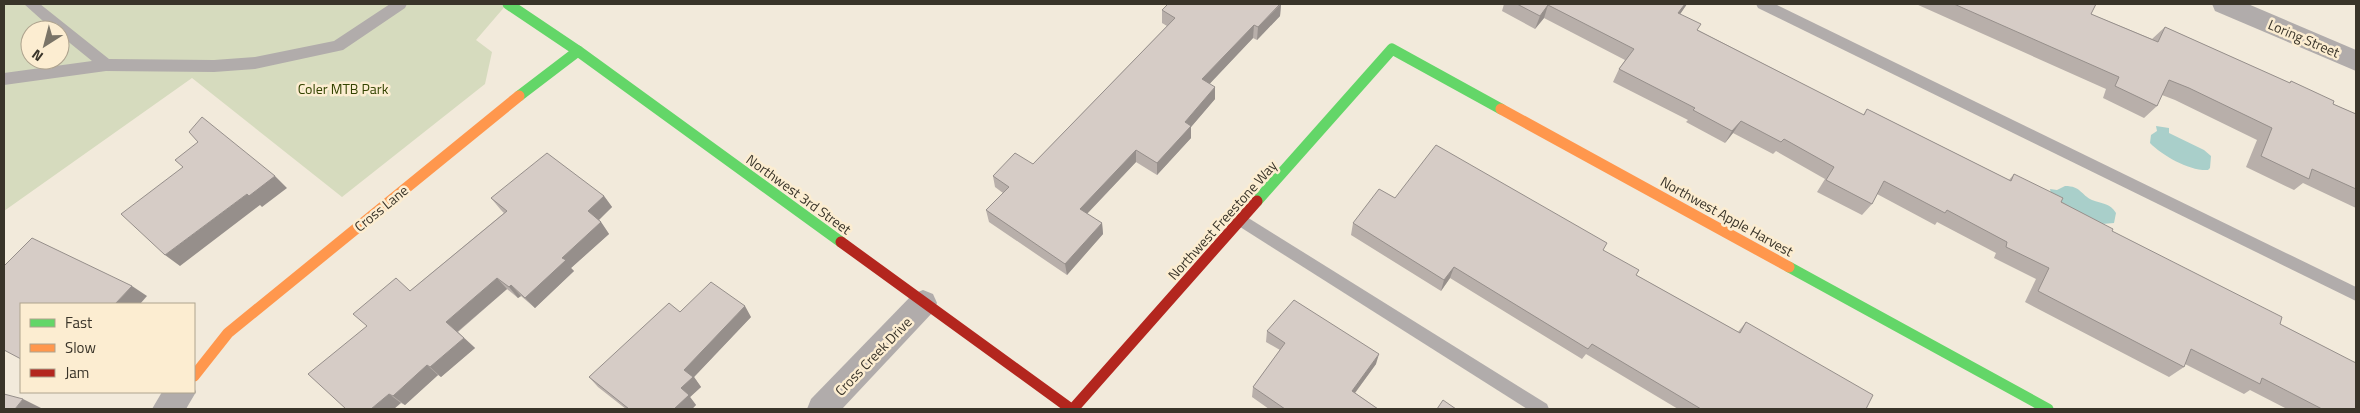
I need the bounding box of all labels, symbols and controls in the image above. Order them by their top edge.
street label: Loring Street [2265,14,2343,63]
north arrow [20,20,70,70]
text: N [27,45,47,67]
park label: Coler MTB Park [298,78,389,99]
street label: Northwest 3rd Street [742,149,856,239]
street label: Northwest Freestone Way [1163,155,1282,284]
street label: Northwest Apple Harvest [1657,171,1797,261]
street label: Cross Lane [349,180,413,236]
legend [20,303,195,393]
text: Fast [65,311,93,334]
street label: Cross Creek Drive [830,312,916,400]
text: Slow [65,336,96,359]
text: Jam [65,361,89,384]

